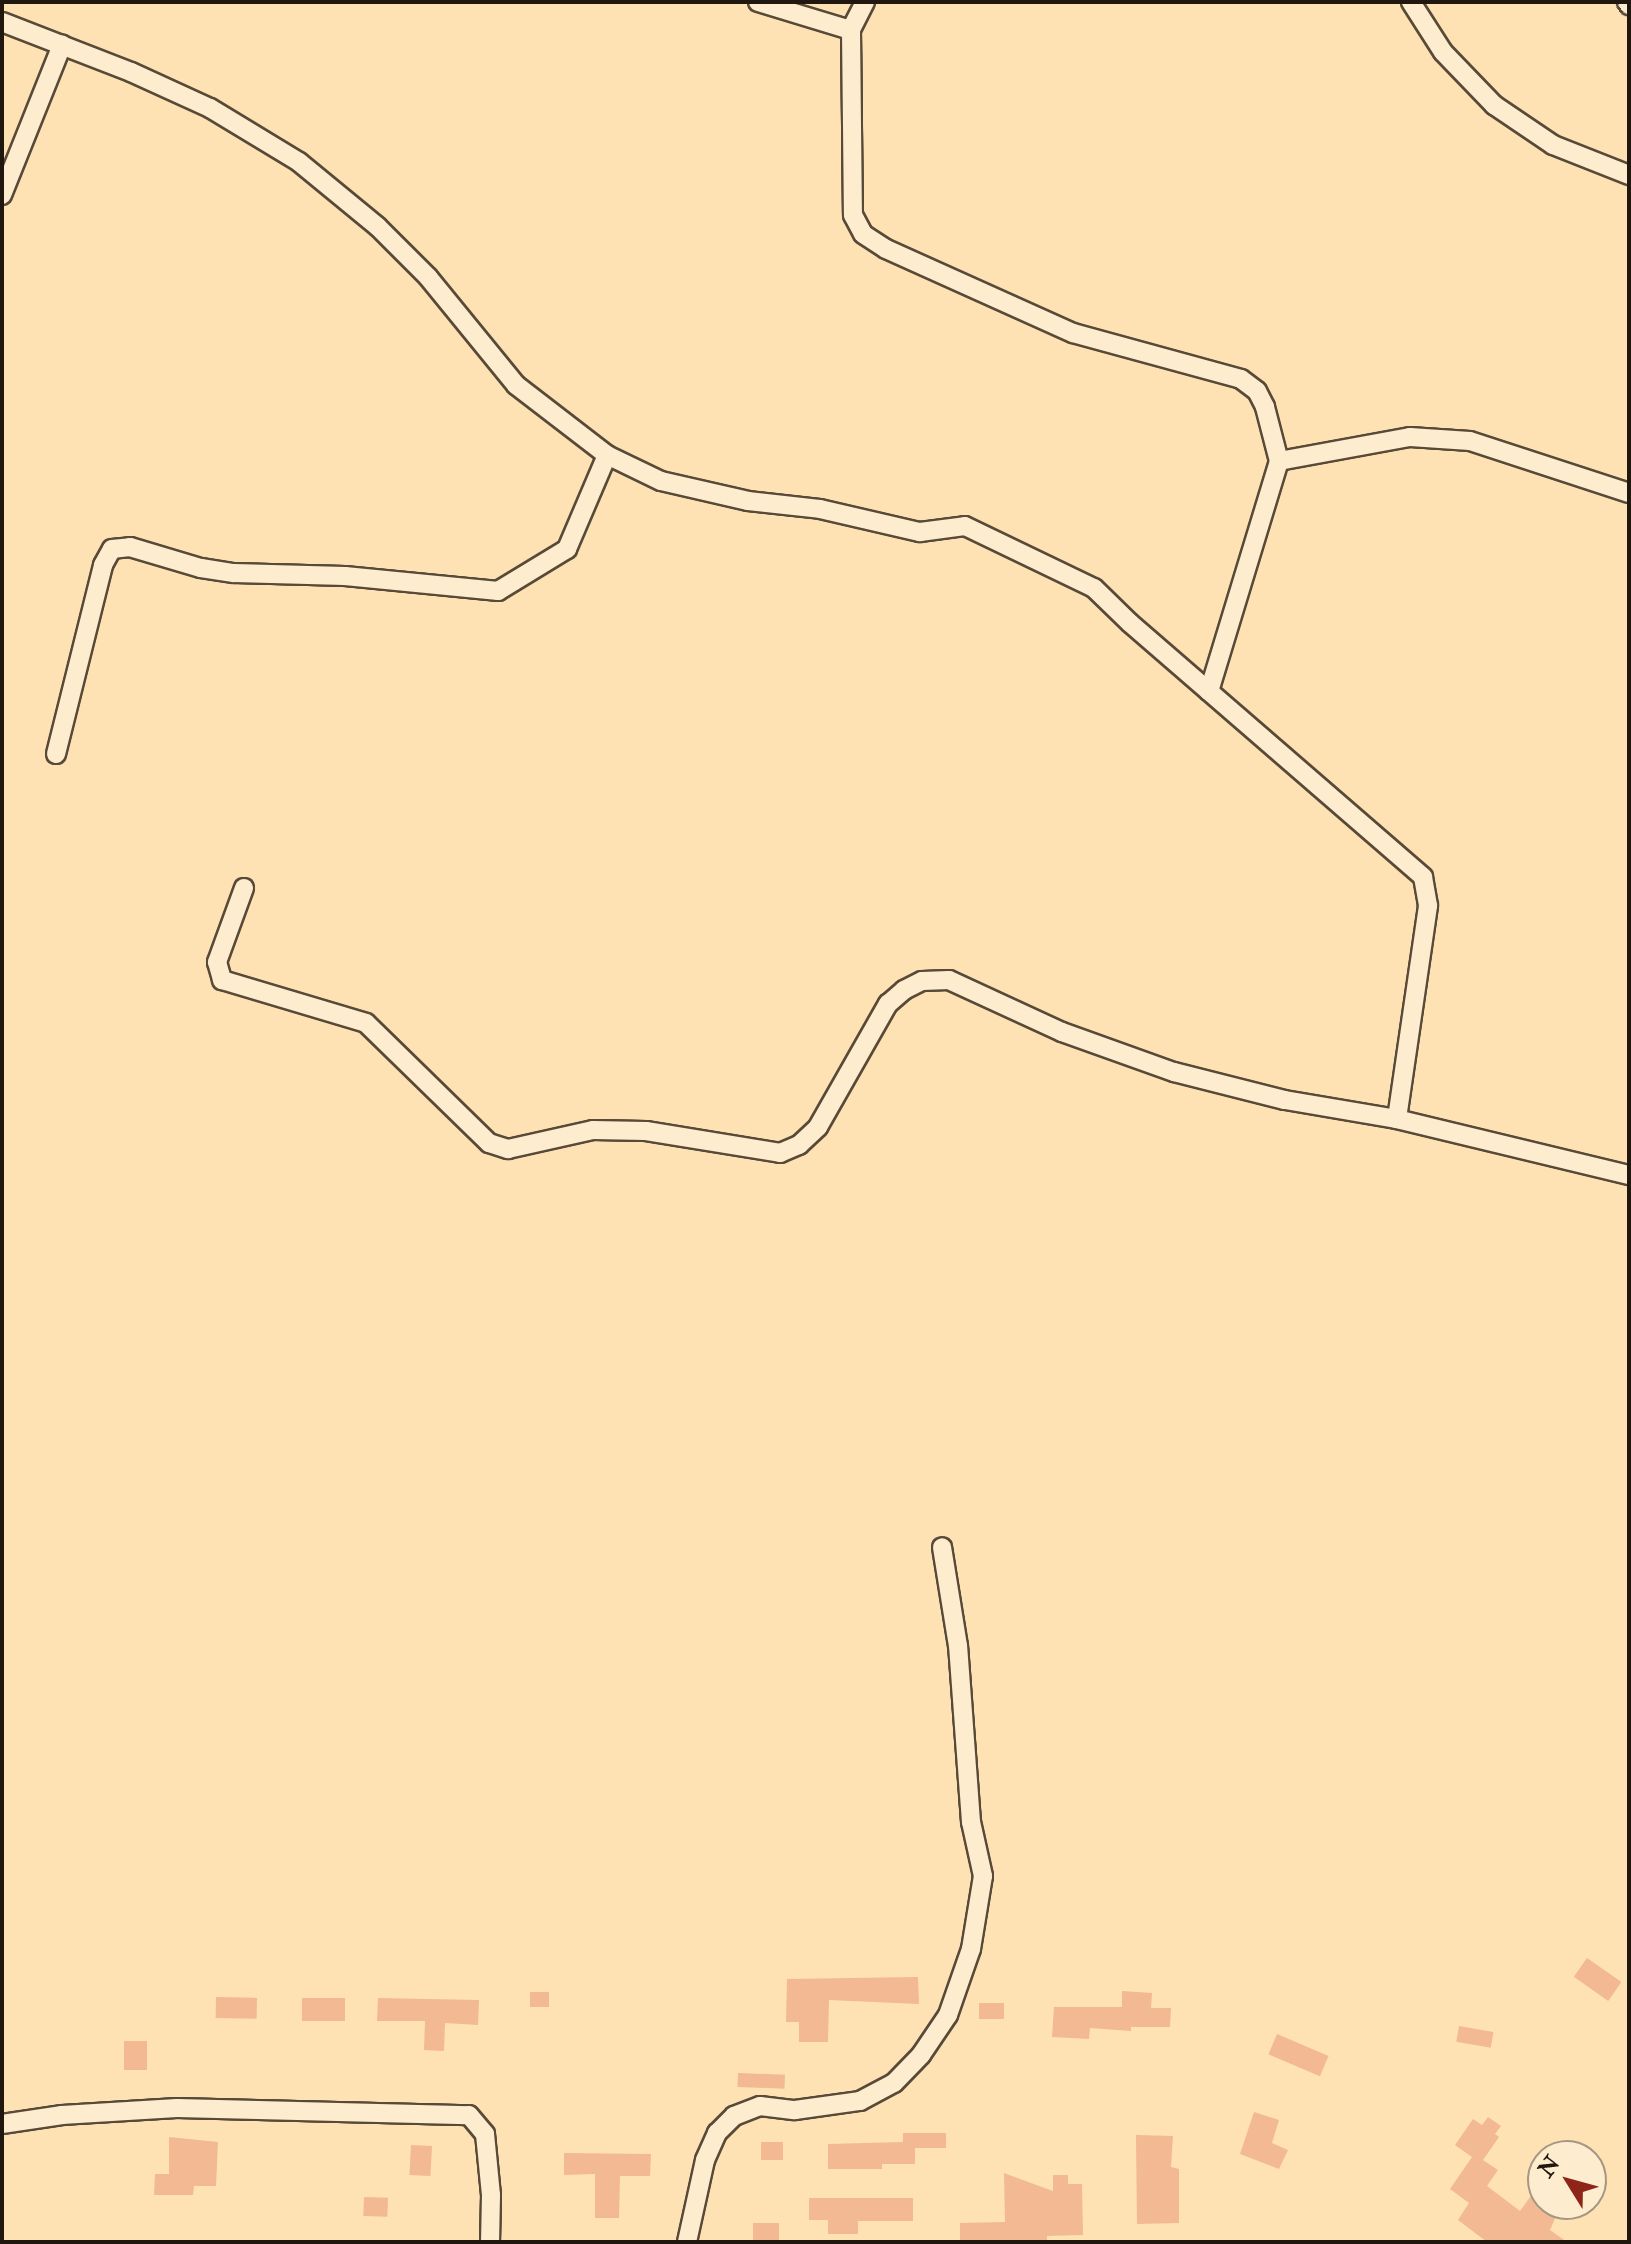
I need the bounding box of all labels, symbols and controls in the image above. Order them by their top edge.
north arrow [1527,2140,1607,2220]
text: N [1532,2150,1567,2183]

